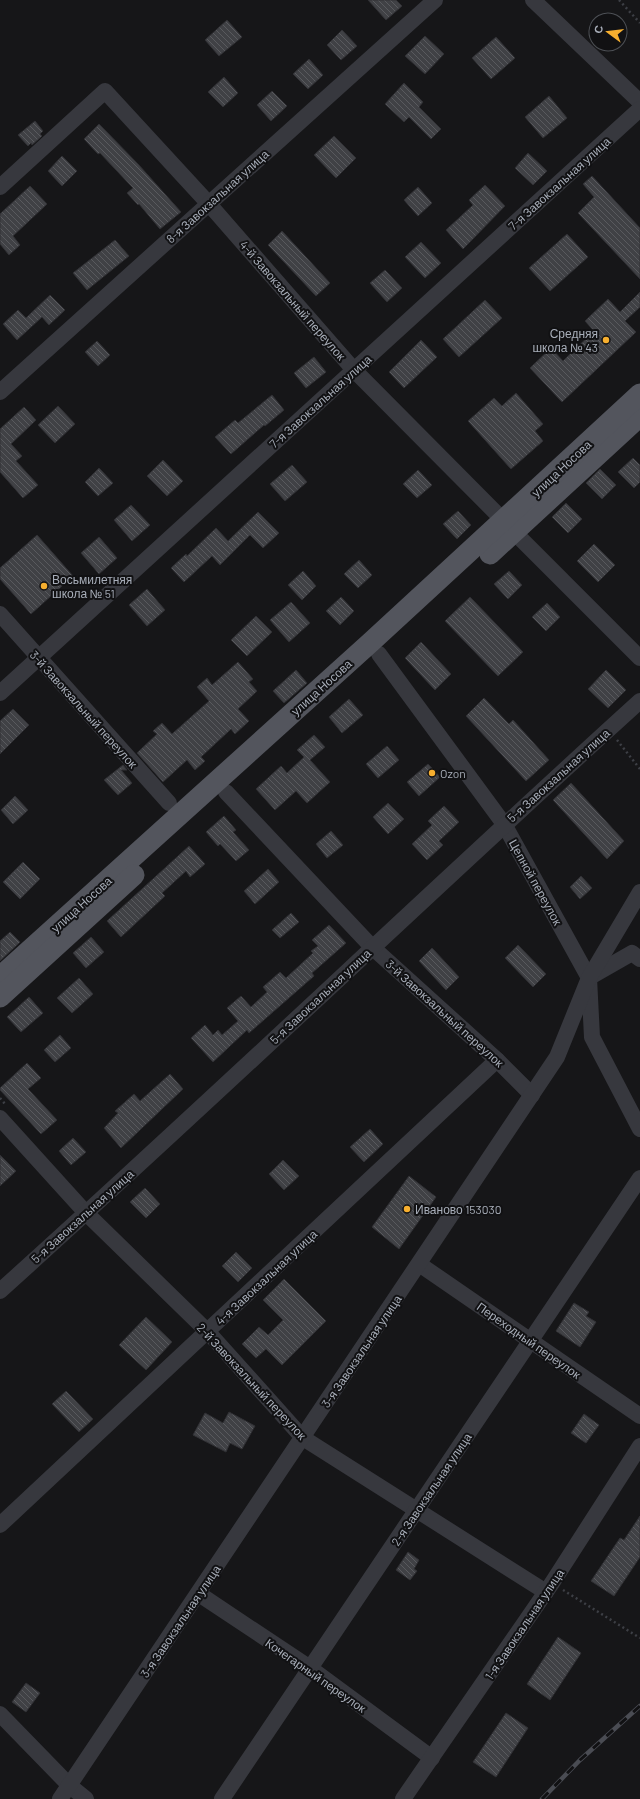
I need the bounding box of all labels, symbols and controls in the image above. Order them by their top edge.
north arrow [588,12,628,52]
text: С [591,24,605,35]
street label: 7-я Завокзальная улица [505,133,614,233]
street label: 8-я Завокзальная улица [163,146,272,246]
street label: 4-й Завокзальный переулок [237,237,349,364]
place label: Средняя школа № 43 [532,326,598,354]
marker: Средняя школа № 43 [601,335,611,345]
street label: 7-я Завокзальная улица [266,351,375,451]
street label: улица Носова [528,437,595,500]
place label: Восьмилетняя школа № 51 [52,572,132,600]
marker: Восьмилетняя школа № 51 [39,581,49,591]
street label: 3-й Завокзальный переулок [27,647,141,772]
street label: улица Носова [288,656,355,719]
street label: 5-я Завокзальная улица [504,725,613,825]
place label: Ozon [440,766,466,780]
marker: Ozon [427,768,437,778]
street label: Цепной переулок [506,837,566,928]
street label: улица Носова [48,873,115,936]
street label: 5-я Завокзальная улица [267,945,374,1047]
street label: 3-й Завокзальный переулок [383,957,507,1071]
street label: 5-я Завокзальная улица [28,1166,137,1266]
place label: Иваново 153030 [415,1202,501,1216]
marker: Иваново 153030 [402,1204,412,1214]
street label: 4-я Завокзальная улица [213,1226,320,1328]
street label: 3-я Завокзальная улица [318,1292,405,1410]
street label: Переходный переулок [474,1299,584,1382]
street label: 2-й Завокзальный переулок [194,1320,310,1443]
street label: 2-я Завокзальная улица [388,1430,475,1549]
street label: 3-я Завокзальная улица [137,1562,224,1680]
street label: 1-я Завокзальная улица [482,1566,567,1683]
street label: Кочегарный переулок [263,1635,369,1716]

